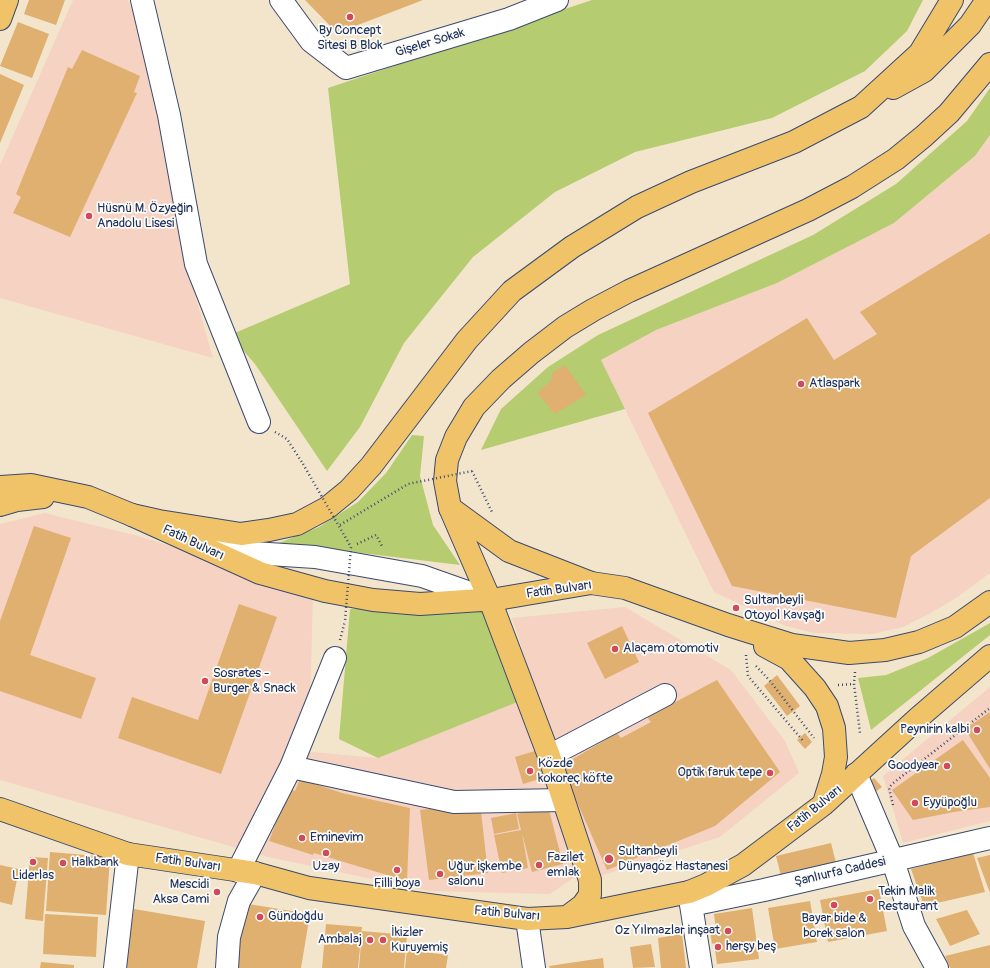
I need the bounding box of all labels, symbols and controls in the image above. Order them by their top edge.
marker: By Concept Sitesi B Blok [345,12,355,22]
place label: By Concept Sitesi B Blok [317,23,383,54]
street label: Gişeler Sokak [393,25,467,61]
place label: Hüsnü M. Özyeğin Anadolu Lisesi [97,201,193,232]
marker: Hüsnü M. Özyeğin Anadolu Lisesi [84,211,94,221]
place label: Atlaspark [809,376,860,392]
marker: Atlaspark [796,379,806,389]
street label: Fatih Bulvarı [160,522,226,564]
street label: Fatih Bulvarı [525,578,593,602]
place label: Sultanbeyli Otoyol Kavşağı [744,593,825,624]
marker: Sultanbeyli Otoyol Kavşağı [731,603,741,613]
place label: Alaçam otomotiv [623,641,719,657]
marker: Alaçam otomotiv [610,644,620,654]
place label: Sosrates - Burger & Snack [213,666,296,697]
marker: Sosrates - Burger & Snack [200,676,210,686]
place label: Peynirin kalbi [900,722,969,738]
marker: Peynirin kalbi [972,725,982,735]
place label: Közde kokoreç köfte [538,756,613,787]
place label: Goodyear [888,758,939,774]
marker: Goodyear [942,761,952,771]
place label: Optik faruk tepe [677,765,762,781]
marker: Közde kokoreç köfte [525,766,535,776]
marker: Optik faruk tepe [765,768,775,778]
street label: Fatih Bulvarı [784,782,846,836]
place label: Eyyüpoğlu [923,795,977,811]
marker: Eyyüpoğlu [910,798,920,808]
place label: Eminevim [310,830,364,846]
marker: Eminevim [297,833,307,843]
place label: Sultanbeyli Dünyagöz Hastanesi [618,844,728,875]
marker: Uzay [321,848,331,858]
place label: Fazilet emlak [547,850,584,881]
street label: Fatih Bulvarı [154,851,222,875]
marker: Sultanbeyli Dünyagöz Hastanesi [603,853,615,865]
street label: Şanlıurfa Caddesi [793,854,887,890]
place label: Halkbank [71,855,119,871]
marker: Liderlas [28,857,38,867]
marker: Halkbank [58,858,68,868]
place label: Uzay [313,859,339,875]
place label: Uğur işkembe salonu [448,859,522,890]
marker: Fazilet emlak [534,860,544,870]
marker: Filli boya [392,865,402,875]
place label: Liderlas [12,868,54,884]
marker: Uğur işkembe salonu [435,869,445,879]
place label: Filli boya [374,876,420,892]
place label: Mescidi Aksa Cami [153,877,209,908]
place label: Tekin Malik Restaurant [878,884,938,915]
marker: Mescidi Aksa Cami [212,887,222,897]
marker: Tekin Malik Restaurant [865,894,875,904]
marker: Bayar bide & borek salon [829,900,839,910]
street label: Fatih Bulvarı [473,903,541,925]
place label: Gündoğdu [268,909,324,925]
place label: Bayar bide & borek salon [801,911,867,942]
marker: Gündoğdu [255,912,265,922]
place label: Oz Yılmazlar inşaat [615,923,720,939]
place label: İkizler Kuruyemiş [391,925,448,956]
marker: Oz Yılmazlar inşaat [723,926,733,936]
place label: Ambalaj [318,932,362,948]
marker: Ambalaj [365,935,375,945]
marker: İkizler Kuruyemiş [378,935,388,945]
place label: herşy beş [726,939,776,955]
marker: herşy beş [713,942,723,952]

